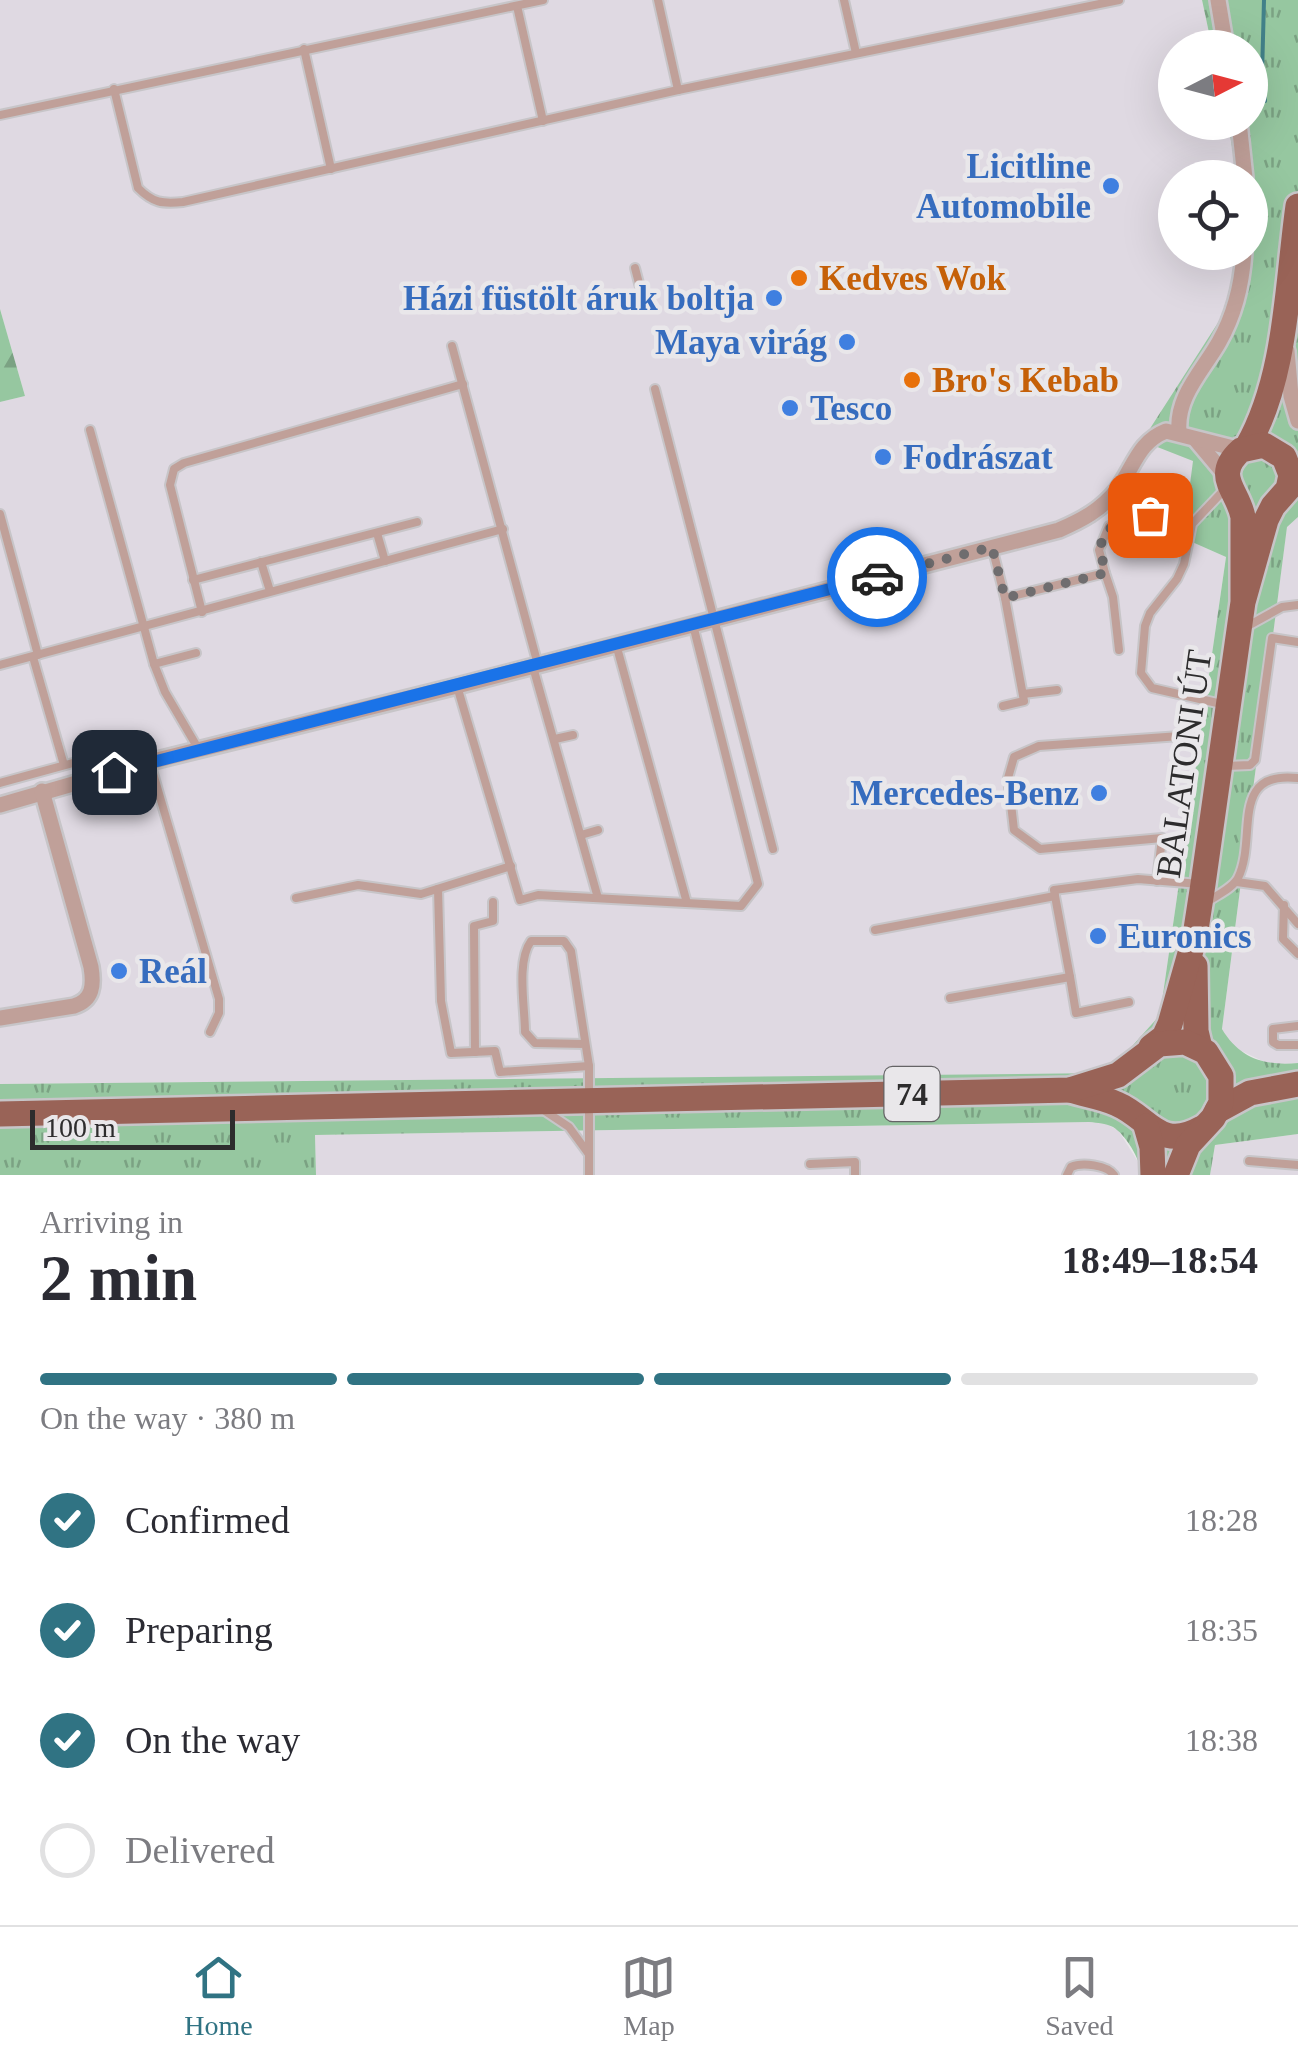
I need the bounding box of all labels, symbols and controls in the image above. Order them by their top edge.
north arrow [1158,30,1268,140]
map controls [1158,30,1268,270]
place label: Licitline Automobile [916,147,1091,226]
button: locate [1158,160,1268,270]
marker: Licitline Automobile [1100,175,1122,197]
place label: Kedves Wok [819,259,1007,298]
marker: Kedves Wok [788,267,810,289]
place label: Házi füstölt áruk boltja [403,279,754,318]
marker: Házi füstölt áruk boltja [763,287,785,309]
place label: Maya virág [655,323,827,362]
marker: Maya virág [836,331,858,353]
place label: Bro's Kebab [932,361,1119,400]
marker: Bro's Kebab [901,369,923,391]
place label: Tesco [810,389,892,428]
marker: Tesco [779,397,801,419]
place label: Fodrászat [903,438,1053,477]
marker: Fodrászat [872,446,894,468]
pin [1108,473,1193,558]
icon: bag [1123,488,1178,543]
courier [827,527,927,627]
icon: car [850,550,905,605]
street label: BALATONI ÚT [1148,647,1219,880]
pin [72,730,157,815]
icon: home [87,745,142,800]
place label: Mercedes-Benz [850,774,1079,813]
marker: Mercedes-Benz [1088,782,1110,804]
place label: Euronics [1118,917,1252,956]
marker: Euronics [1087,925,1109,947]
place label: Reál [139,952,207,991]
marker: Reál [108,960,130,982]
road number: 74 [884,1067,940,1121]
scale bar [30,1105,235,1150]
text: 100 m [45,1112,116,1143]
text: Arriving in [40,1204,183,1240]
text: 18:49–18:54 [1062,1239,1258,1281]
text: 2 min [40,1242,197,1314]
text: On the way · 380 m [40,1400,295,1436]
icon: check [40,1493,95,1548]
text: Confirmed [125,1499,290,1541]
text: 18:28 [1185,1502,1258,1538]
icon: check [40,1603,95,1658]
text: Preparing [125,1609,273,1651]
text: 18:35 [1185,1612,1258,1648]
icon: check [40,1713,95,1768]
text: On the way [125,1719,300,1761]
text: 18:38 [1185,1722,1258,1758]
text: Delivered [125,1829,275,1871]
tab: Home [184,1950,253,2042]
tab: Map [621,1950,676,2042]
tab: Saved [1045,1950,1114,2042]

